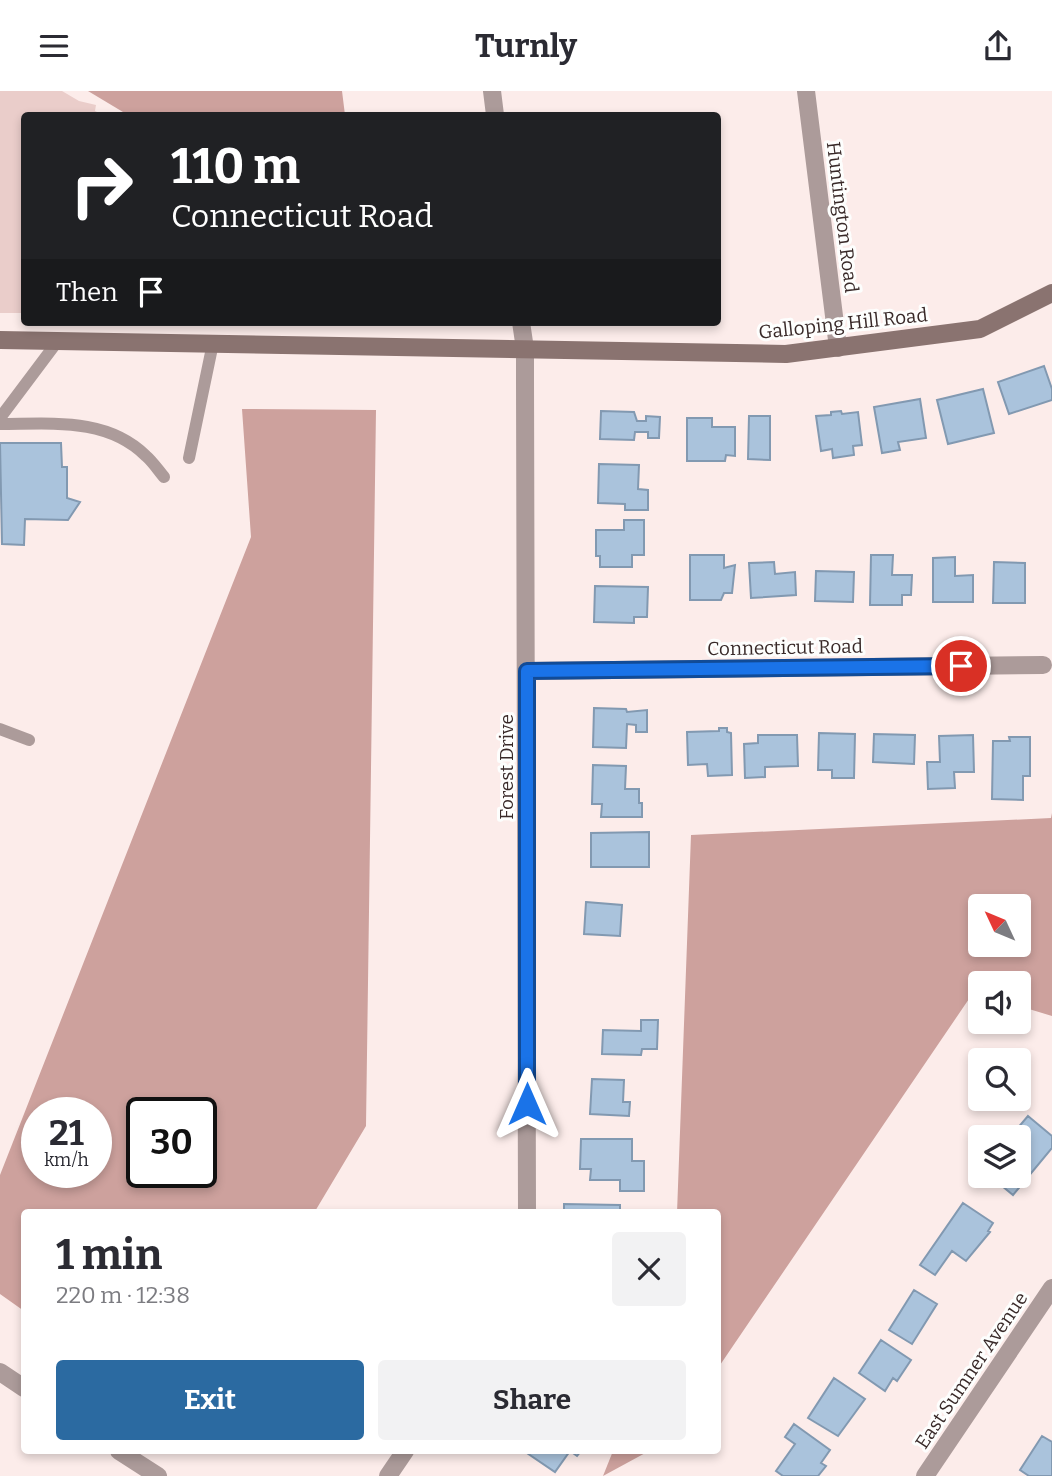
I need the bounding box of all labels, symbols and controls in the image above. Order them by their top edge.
icon: menu [35,27,73,65]
text: Turnly [475,27,577,65]
icon: share [979,27,1017,65]
text: 110 m [171,137,300,196]
icon: right [56,140,147,231]
street label: Huntington Road [822,140,863,294]
text: Connecticut Road [171,197,433,235]
icon: arrive [132,273,170,311]
text: Then [56,277,118,308]
street label: Galloping Hill Road [757,303,929,344]
street label: Connecticut Road [707,635,863,660]
pin [931,636,991,696]
icon: arrive [942,647,980,685]
street label: Forest Drive [495,714,518,820]
north arrow [968,894,1031,957]
map controls [968,894,1031,1188]
button: sound [968,971,1031,1034]
button: search [968,1048,1031,1111]
position arrow [490,1067,564,1141]
speed limit sign: 30 [126,1097,217,1188]
text: 21 [49,1112,84,1154]
button: layers [968,1125,1031,1188]
text: km/h [44,1149,89,1171]
text: 1 min [56,1230,162,1280]
button: close [612,1232,686,1306]
text: 220 m · 12:38 [56,1281,190,1309]
street label: East Sumner Avenue [910,1288,1032,1453]
button: Exit [56,1360,364,1440]
button: Share [378,1360,686,1440]

